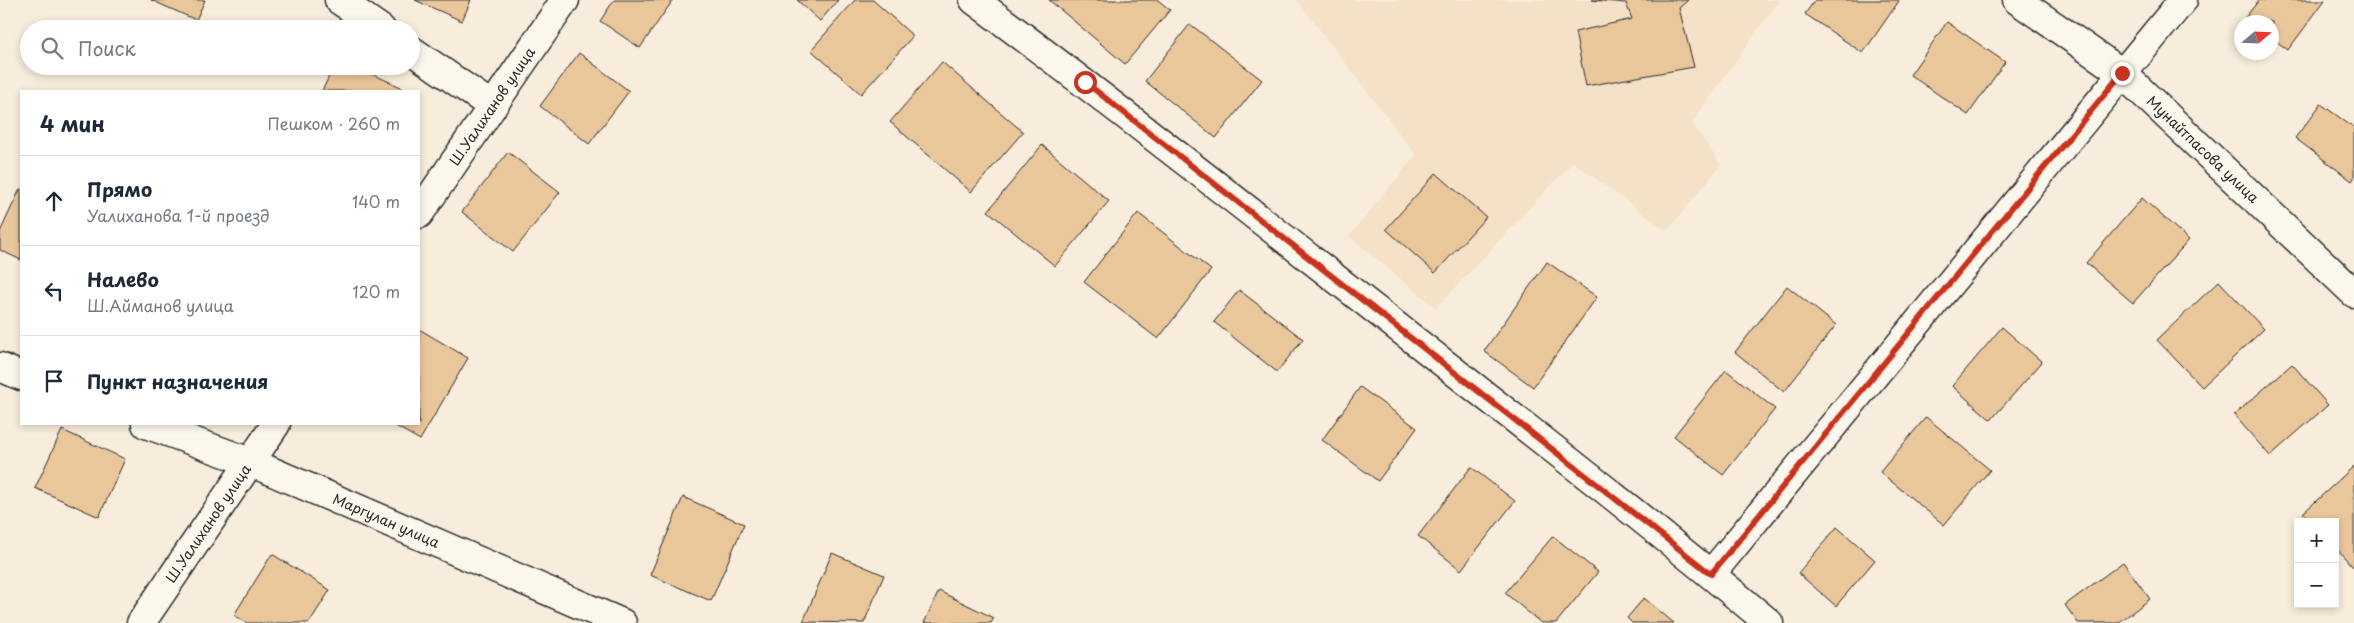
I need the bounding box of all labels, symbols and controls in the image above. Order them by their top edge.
north arrow [2234,15,2279,60]
search box [20,20,420,75]
icon: search [38,34,66,62]
text: Поиск [78,34,136,62]
street label: Ш.Уалиханов улица [444,43,540,170]
route end [2111,62,2134,85]
route start [1074,71,1097,94]
street label: Мунайтпасова улица [2142,91,2264,208]
text: 4 мин [40,107,105,139]
text: Пешком · 260 m [267,111,400,135]
text: Прямо [87,175,152,203]
icon: ahead [40,187,68,215]
text: 140 m [352,189,400,213]
text: Уалиханова 1-й проезд [87,203,270,227]
text: Налево [87,265,159,293]
icon: left [40,277,68,305]
text: 120 m [353,279,400,303]
text: Ш.Айманов улица [87,293,234,317]
icon: arrive [40,367,68,395]
text: Пункт назначения [87,367,268,395]
street label: Ш.Уалиханов улица [160,460,256,587]
street label: Маргулан улица [330,488,443,553]
map controls [2294,518,2339,608]
button: + [2294,518,2339,563]
button: − [2294,563,2339,608]

